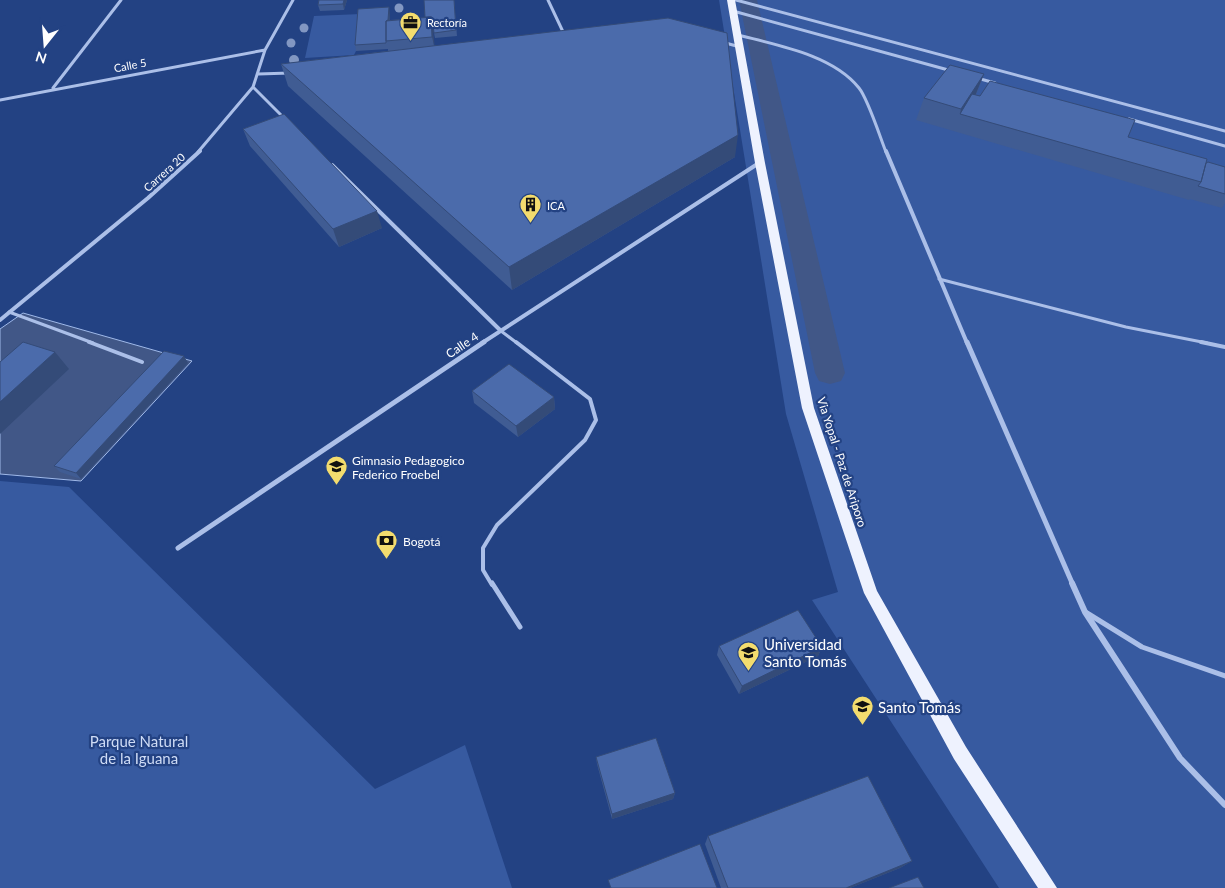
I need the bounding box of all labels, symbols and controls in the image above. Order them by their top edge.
office icon: Rectoría [399,10,423,41]
place label: Rectoría [427,16,467,29]
north arrow [20,20,70,70]
text: N [33,48,49,68]
street label: Calle 5 [113,55,147,75]
street label: Carrera 20 [141,150,188,194]
building icon: ICA [519,193,543,224]
place label: ICA [547,199,565,212]
street label: Calle 4 [443,329,481,361]
street label: Via Yopal - Paz de Ariporo [814,395,870,529]
place label: Gimnasio Pedagogico Federico Froebel [352,453,465,482]
school or university icon: Gimnasio Pedagogico Federico Froebel [324,455,348,486]
bank icon: Bogotá [375,529,399,560]
place label: Bogotá [403,534,441,549]
place label: Universidad Santo Tomás [764,635,847,670]
school or university icon: Universidad Santo Tomás [736,641,760,672]
school or university icon: Santo Tomás [850,695,874,726]
place label: Santo Tomás [878,698,961,716]
park label: Parque Natural de la Iguana [90,732,188,767]

